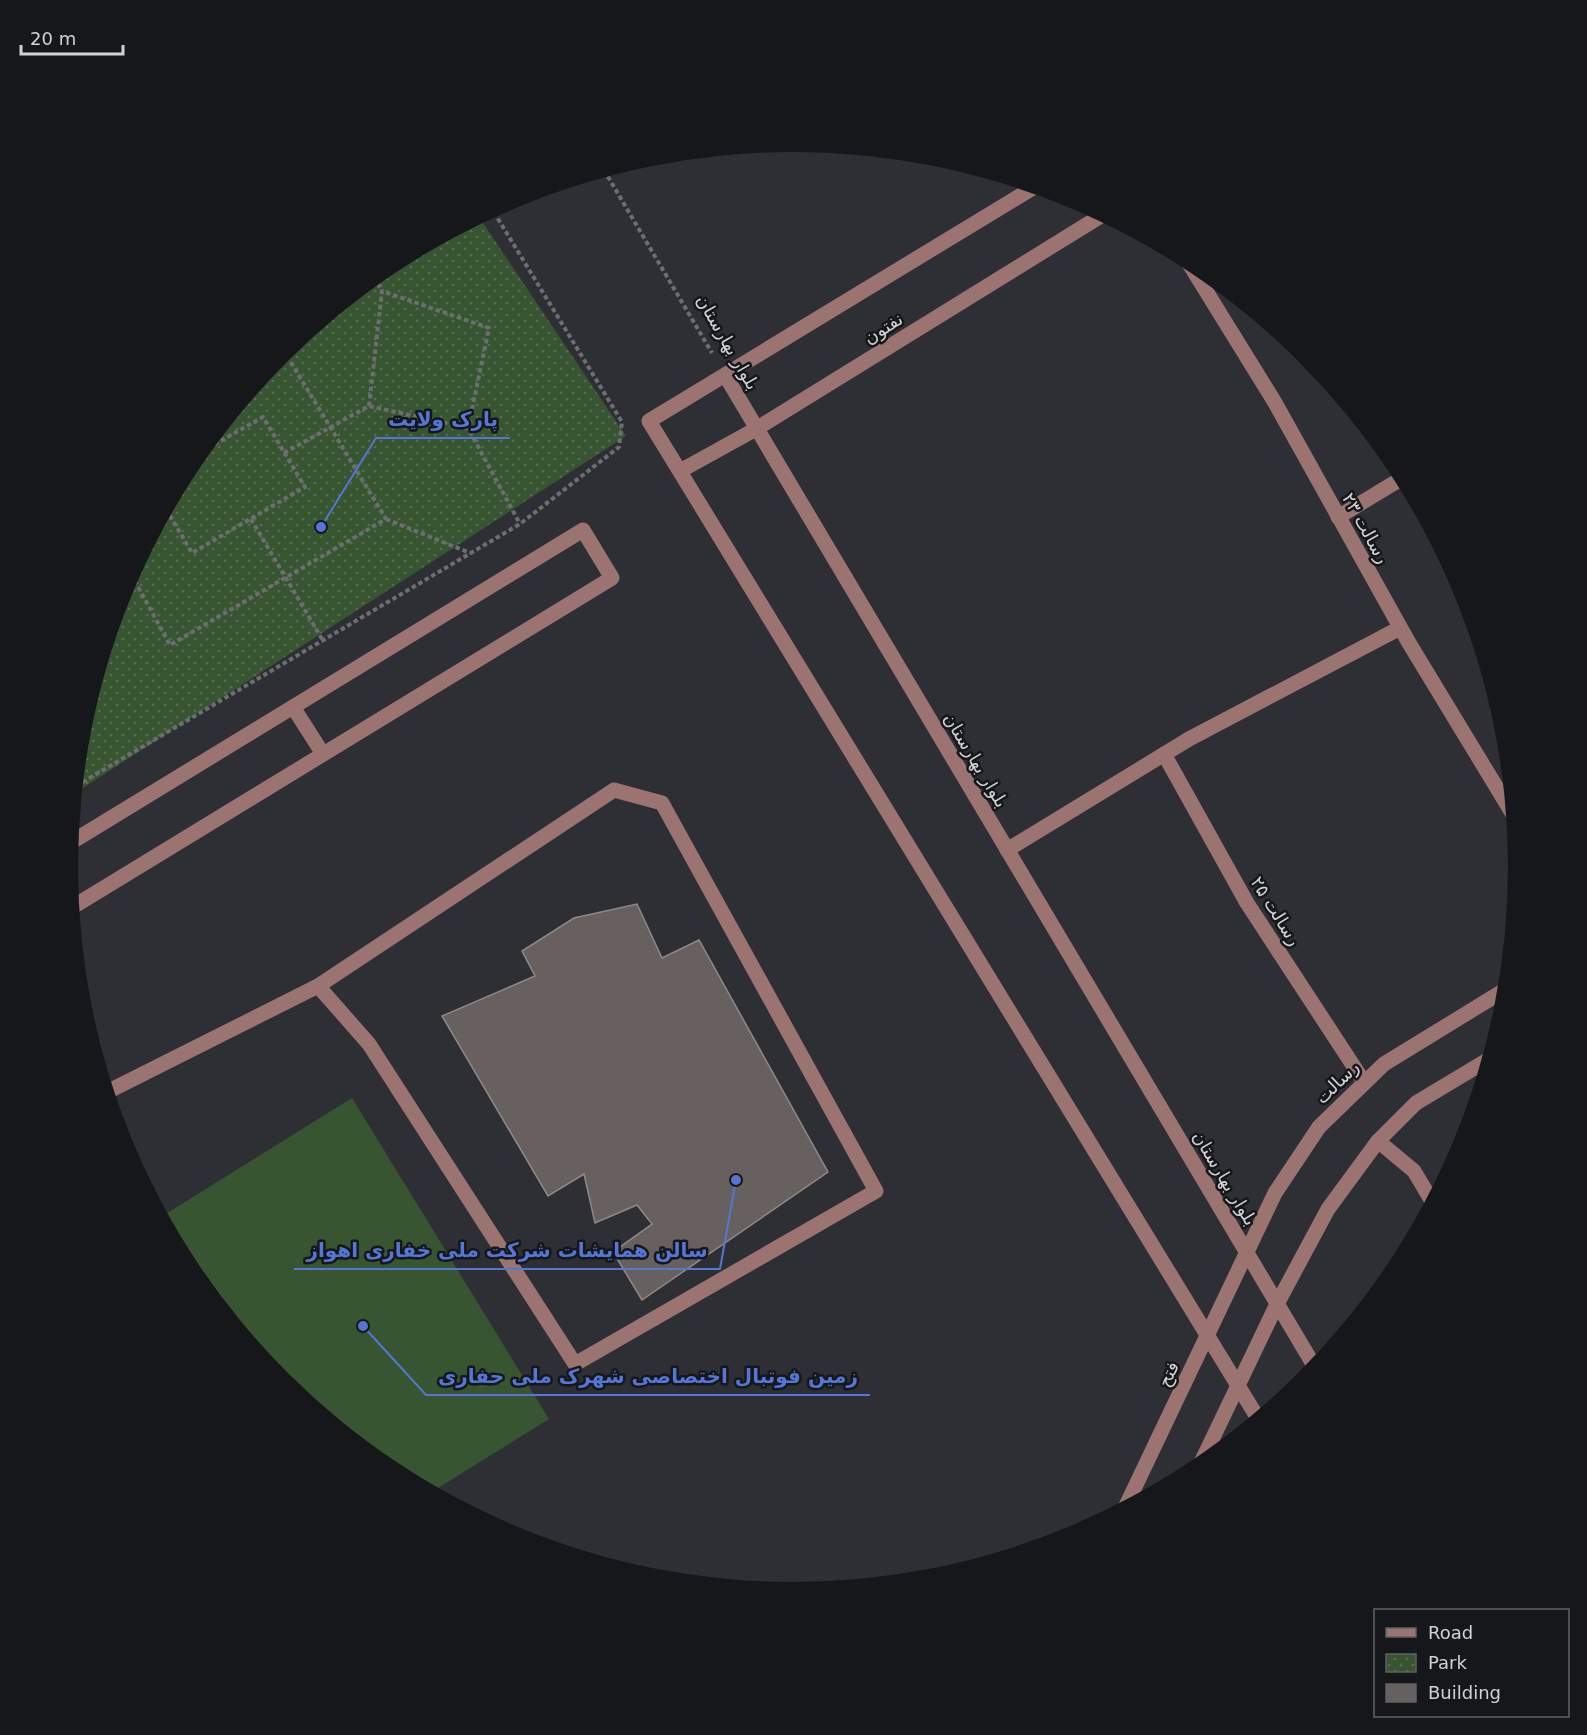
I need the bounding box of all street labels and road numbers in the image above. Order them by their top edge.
street label: بلوار بهارستان [691,291,764,394]
street label: نفتون [860,308,907,349]
street label: رسالت ۲۳ [1338,489,1394,567]
street label: بلوار بهارستان [939,709,1012,812]
street label: رسالت ۲۵ [1247,873,1305,949]
street label: رسالت [1311,1056,1363,1108]
street label: بلوار بهارستان [1188,1127,1261,1230]
street label: فتح [1153,1358,1184,1391]

